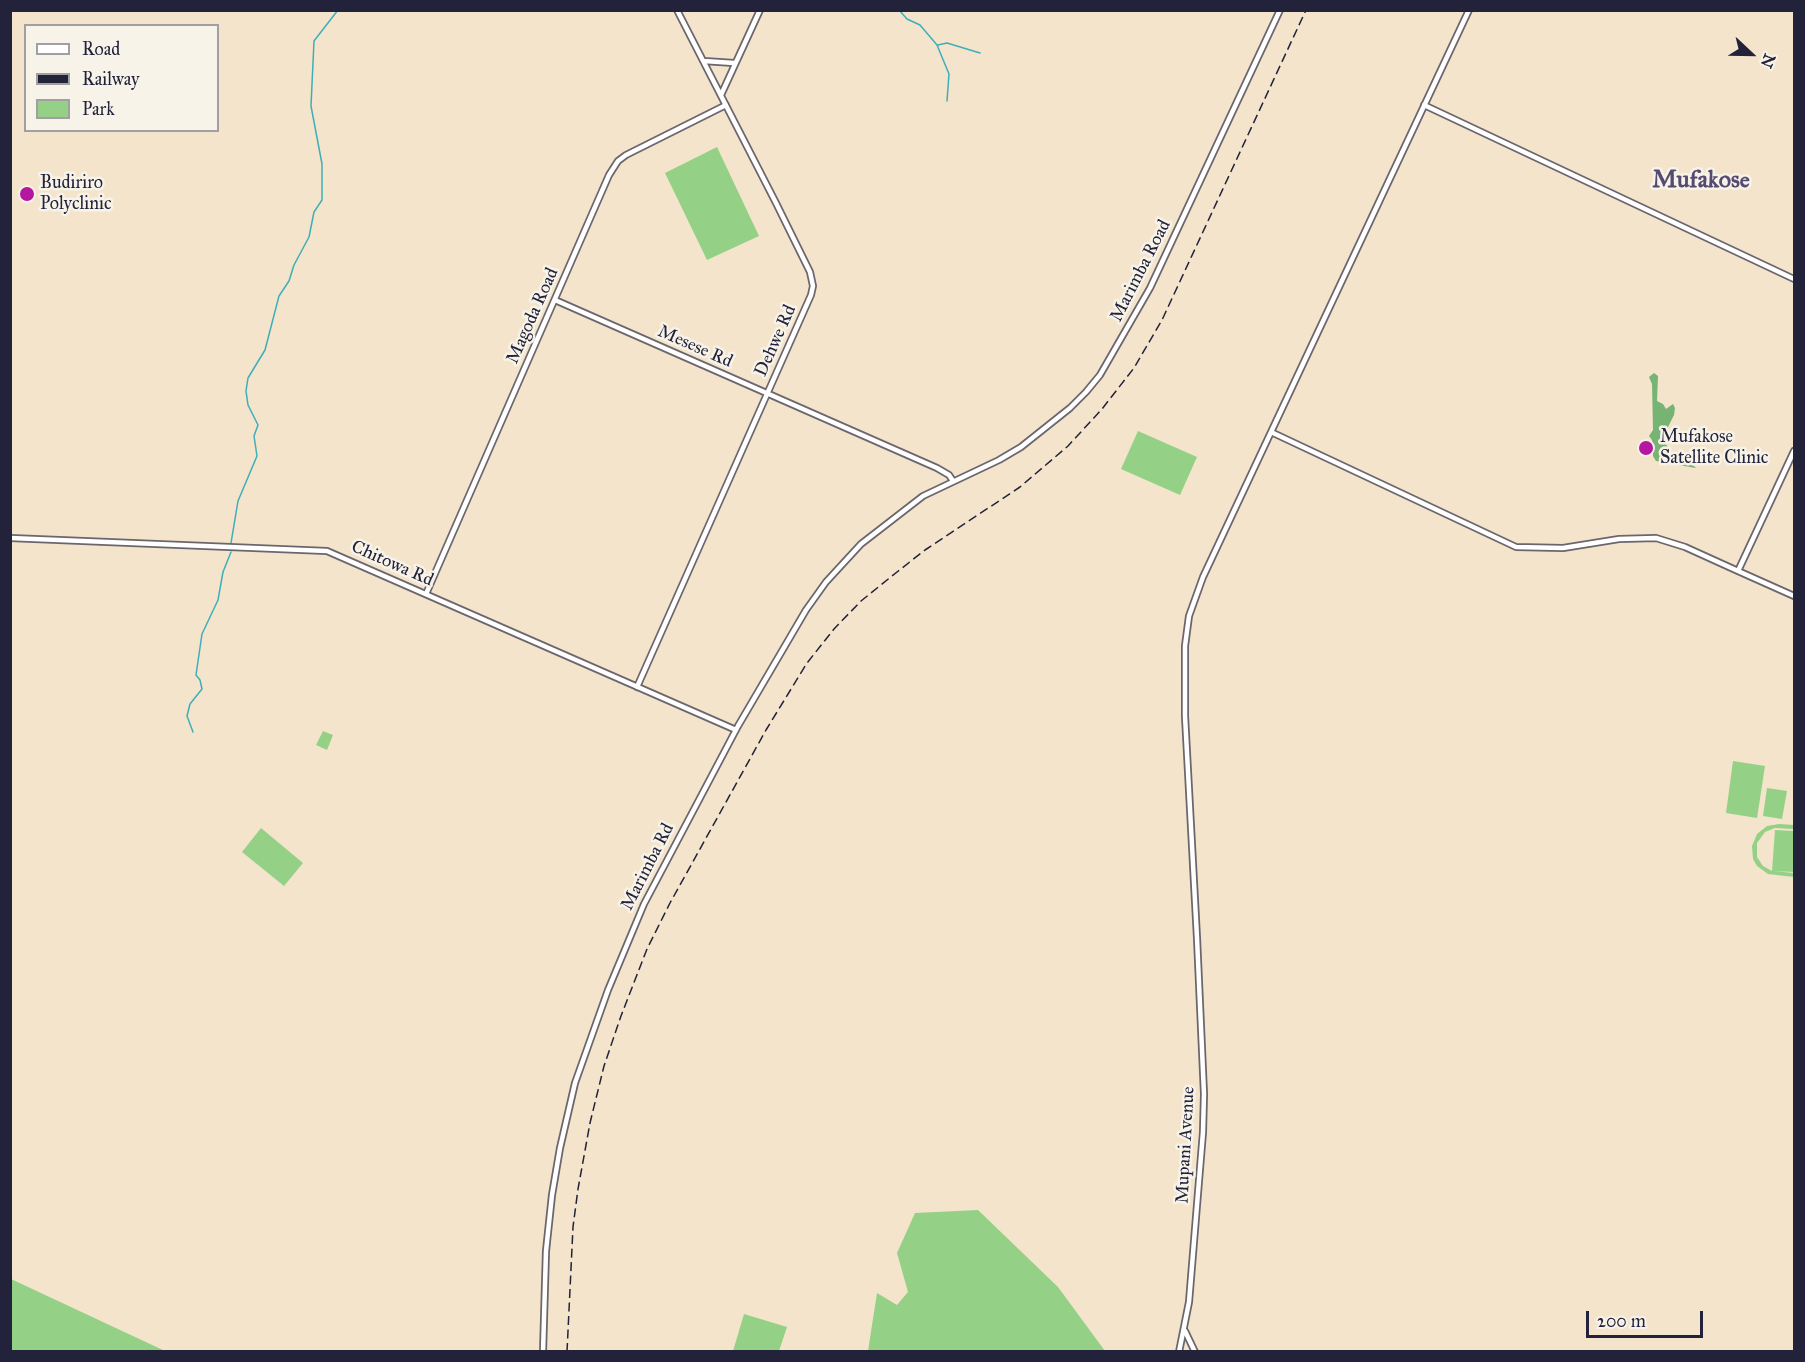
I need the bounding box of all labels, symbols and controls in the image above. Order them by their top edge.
legend [24,24,219,132]
north arrow [1721,24,1781,84]
text: Road [82,38,120,60]
text: N [1757,51,1780,71]
text: Railway [82,68,139,90]
text: Park [82,98,115,120]
district label: Mufakose [1652,167,1750,195]
place label: Budiriro Polyclinic [40,173,112,216]
marker: Budiriro Polyclinic [18,185,36,203]
street label: Marimba Road [1106,216,1176,326]
street label: Magoda Road [502,265,564,367]
street label: Dehwe Rd [751,302,801,380]
street label: Mesese Rd [654,321,736,373]
place label: Mufakose Satellite Clinic [1660,427,1768,470]
marker: Mufakose Satellite Clinic [1637,439,1655,457]
street label: Chitowa Rd [348,536,436,592]
street label: Marimba Rd [617,820,679,914]
street label: Mupani Avenue [1172,1086,1200,1204]
scale bar [1589,1299,1706,1337]
text: 200 m [1597,1310,1646,1332]

